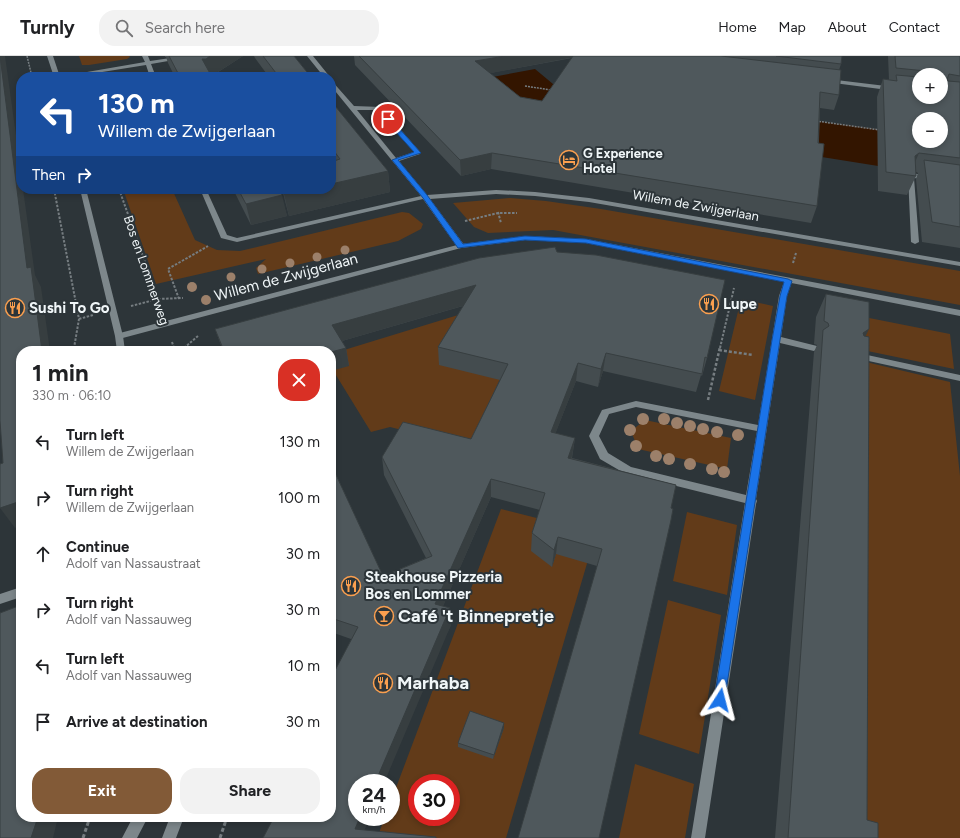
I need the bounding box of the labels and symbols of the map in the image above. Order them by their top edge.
pin [371,102,405,136]
place label: G Experience Hotel [583,146,663,176]
hotel icon: G Experience Hotel [558,149,580,171]
street label: Willem de Zwijgerlaan [632,187,760,224]
street label: Bos en Lommerweg [121,213,172,327]
street label: Willem de Zwijgerlaan [212,249,360,305]
restaurant icon: Lupe [698,293,720,315]
place label: Lupe [723,295,758,313]
restaurant icon: Sushi To Go [4,297,26,319]
place label: Sushi To Go [29,299,110,317]
place label: Steakhouse Pizzeria Bos en Lommer [365,568,502,603]
restaurant icon: Steakhouse Pizzeria Bos en Lommer [340,575,362,597]
bar icon: Café 't Binnepretje [373,605,395,627]
place label: Café 't Binnepretje [398,605,554,627]
restaurant icon: Marhaba [372,672,394,694]
place label: Marhaba [397,672,469,694]
position arrow [699,679,741,721]
speed limit sign: 30 [408,774,460,826]

